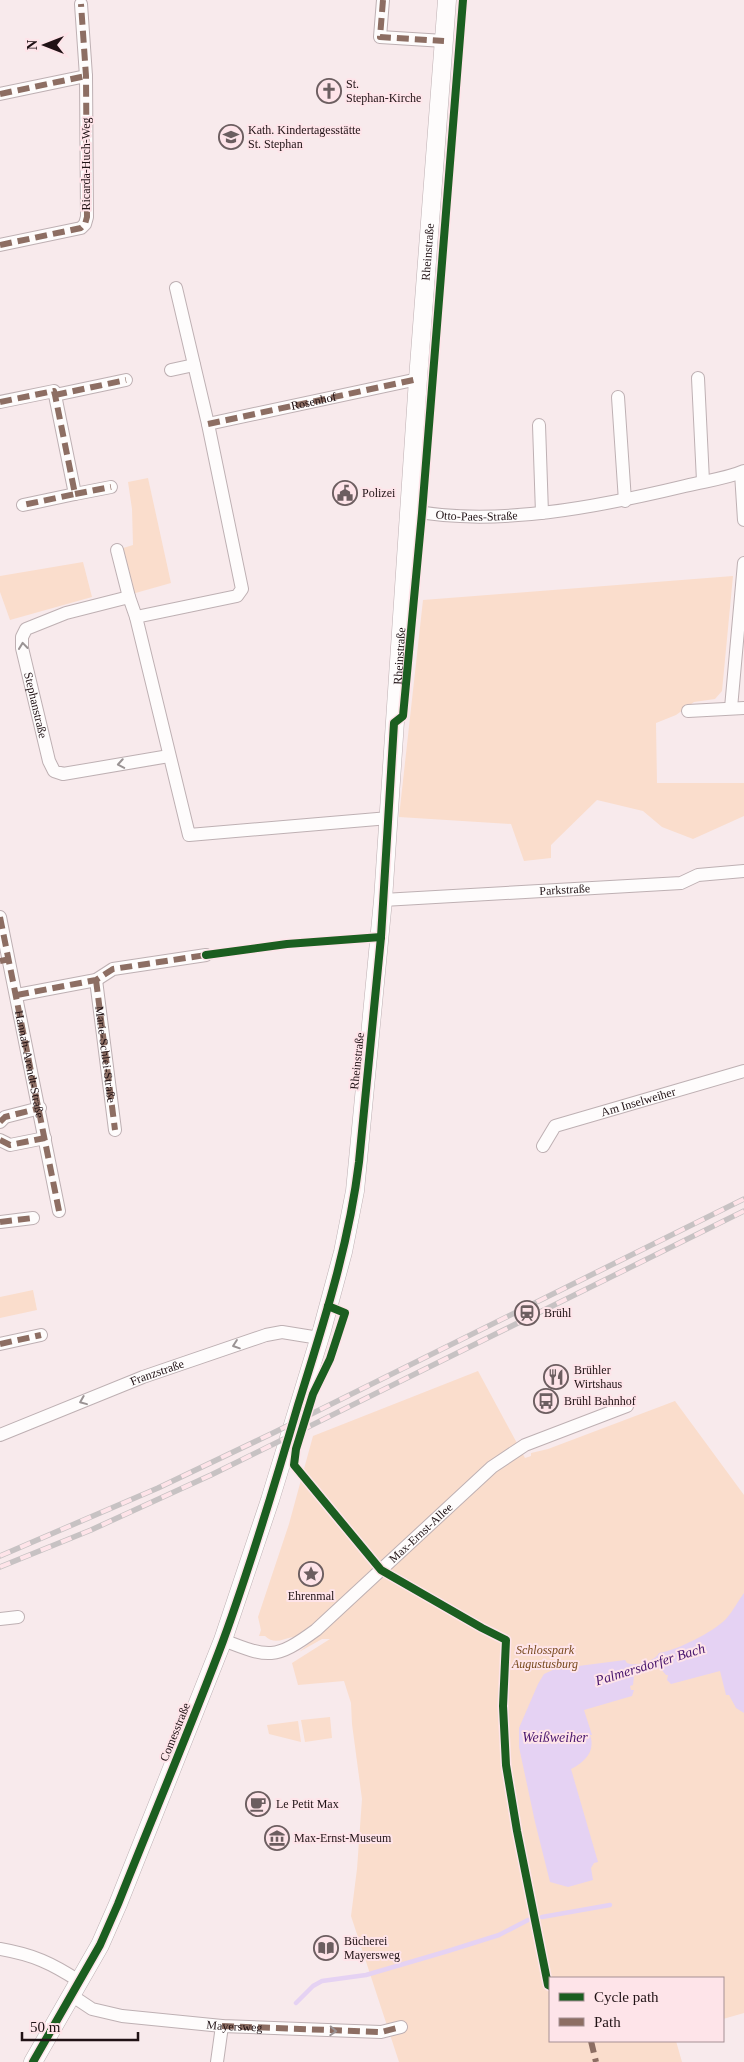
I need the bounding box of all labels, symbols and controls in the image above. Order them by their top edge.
north arrow [20,20,70,70]
text: N [25,40,40,50]
place label: St. Stephan-Kirche [346,77,421,105]
church icon: St. Stephan-Kirche [316,78,342,104]
street label: Ricarda-Huch-Weg [79,118,93,211]
place label: Kath. Kindertagesstätte St. Stephan [248,123,361,151]
school or university icon: Kath. Kindertagesstätte St. Stephan [218,124,244,150]
street label: Rheinstraße [419,223,437,281]
street label: Rosenhof [290,390,338,413]
public building icon: Polizei [332,480,358,506]
place label: Polizei [362,486,396,500]
street label: Otto-Paes-Straße [435,507,518,524]
street label: Rheinstraße [390,627,408,685]
one-way arrow [18,642,29,650]
street label: Stephanstraße [21,671,50,740]
one-way arrow [117,758,126,768]
street label: Parkstraße [539,881,590,898]
street label: Marie-Schlei-Straße [92,1005,118,1104]
street label: Hannah-Arendt-Straße [12,1009,47,1119]
street label: Rheinstraße [347,1032,367,1090]
street label: Am Inselweiher [599,1084,677,1119]
station icon: Brühl [514,1300,540,1326]
place label: Brühl [544,1306,572,1320]
one-way arrow [232,1340,240,1350]
street label: Franzstraße [128,1357,186,1388]
place label: Brühler Wirtshaus [574,1363,623,1391]
restaurant icon: Brühler Wirtshaus [543,1364,569,1390]
bus stop icon: Brühl Bahnhof [533,1388,559,1414]
place label: Brühl Bahnhof [564,1394,636,1408]
one-way arrow [79,1395,88,1406]
street label: Max-Ernst-Allee [386,1500,455,1566]
place icon: Ehrenmal [298,1561,324,1587]
place label: Ehrenmal [288,1589,335,1603]
water label: Palmersdorfer Bach [593,1641,707,1689]
park label: Schlosspark Augustusburg [511,1643,578,1671]
street label: Comesstraße [157,1701,193,1763]
water label: Weißweiher [522,1730,588,1745]
cafe icon: Le Petit Max [245,1791,271,1817]
place label: Le Petit Max [276,1797,339,1811]
museum icon: Max-Ernst-Museum [264,1825,290,1851]
place label: Max-Ernst-Museum [294,1831,392,1845]
place label: Bücherei Mayersweg [344,1934,400,1962]
library icon: Bücherei Mayersweg [313,1935,339,1961]
legend [549,1977,724,2042]
text: Cycle path [594,1989,659,2005]
scale bar [22,2010,139,2042]
text: Path [594,2014,621,2030]
street label: Mayersweg [206,2017,263,2035]
text: 50 m [30,2019,61,2035]
one-way arrow [329,2025,337,2036]

